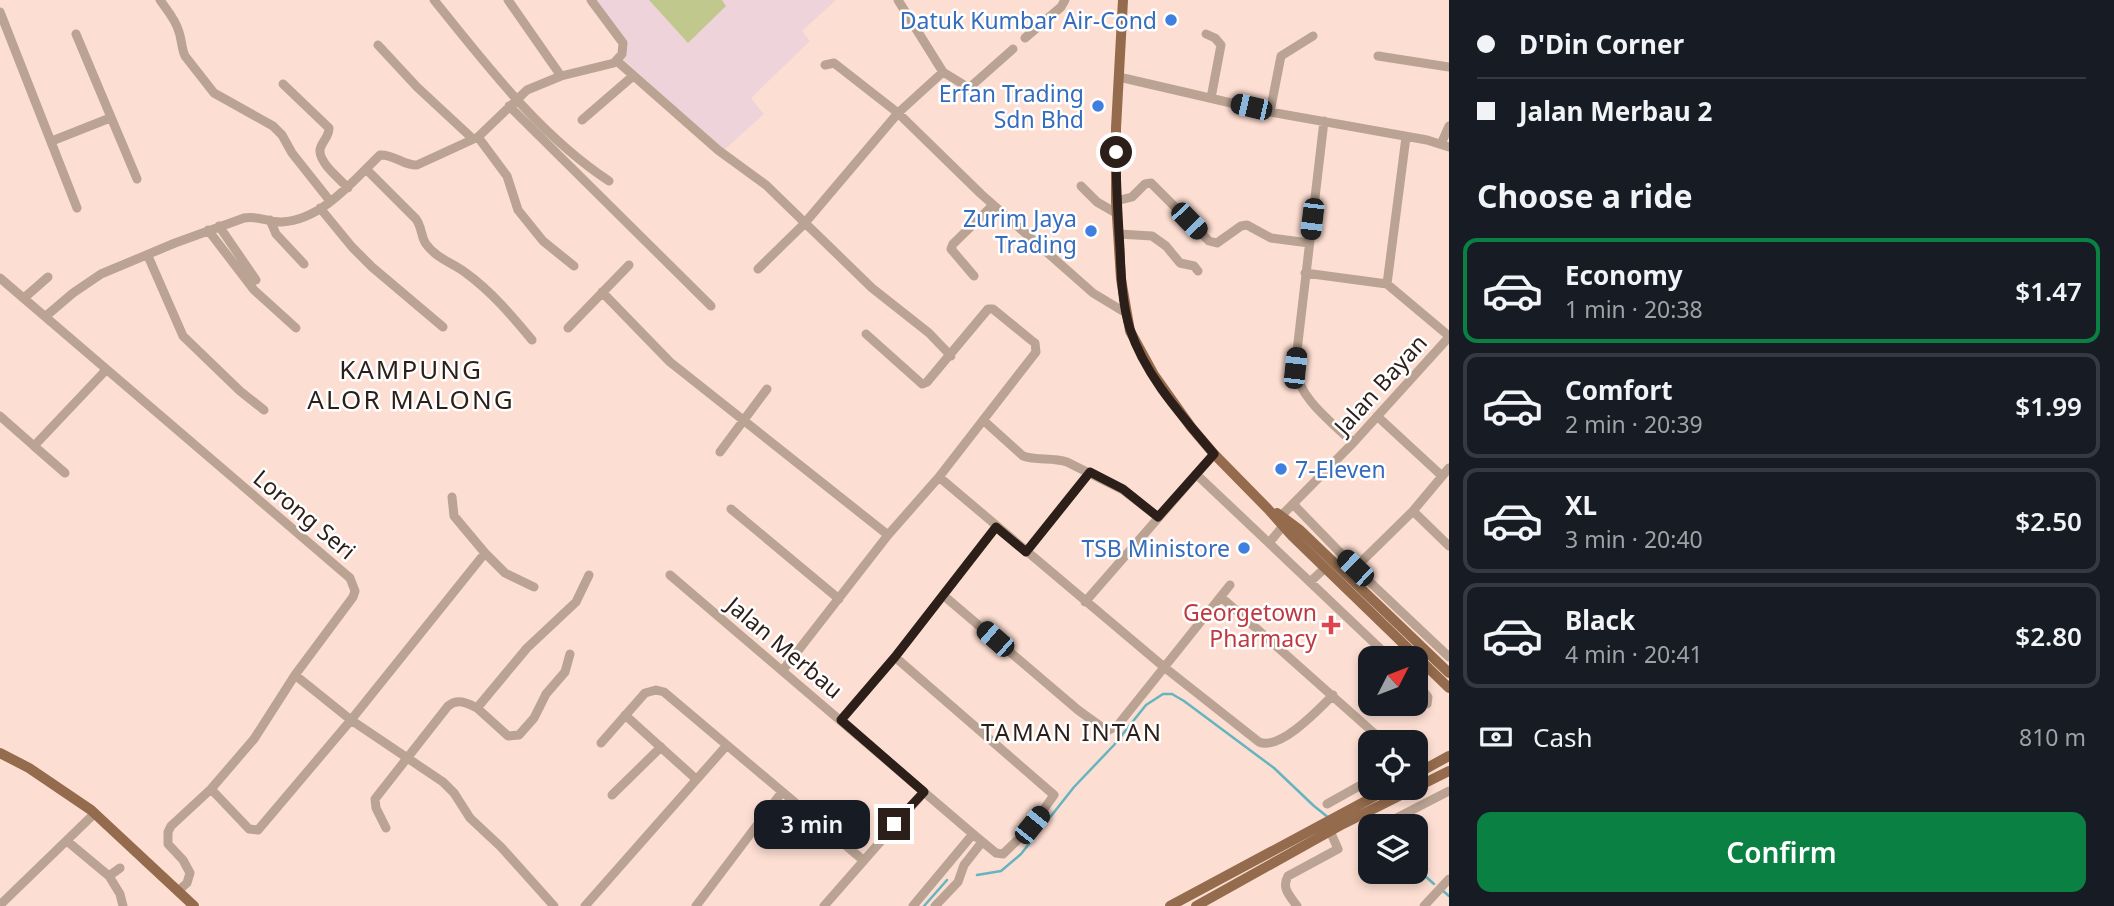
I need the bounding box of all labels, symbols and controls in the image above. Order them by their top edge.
place label: Datuk Kumbar Air-Cond [900,4,1157,36]
marker: Datuk Kumbar Air-Cond [1163,12,1179,28]
text: D'Din Corner [1519,26,1684,62]
place label: Erfan Trading Sdn Bhd [939,77,1084,135]
car [1229,92,1274,122]
text: Jalan Merbau 2 [1519,93,1712,129]
marker: Erfan Trading Sdn Bhd [1090,98,1106,114]
route start [1100,136,1132,168]
text: Choose a ride [1477,174,1693,217]
car [1300,197,1325,241]
car [1167,199,1212,243]
place label: Zurim Jaya Trading [963,202,1077,260]
marker: Zurim Jaya Trading [1083,223,1099,239]
text: Economy [1565,257,1683,293]
icon: car [1481,259,1544,322]
text: $1.47 [2015,273,2082,309]
text: 1 min · 20:38 [1565,293,1703,325]
street label: Jalan Bayan [1325,327,1434,443]
car [1283,346,1308,390]
district label: KAMPUNG ALOR MALONG [307,351,515,417]
text: Comfort [1565,372,1673,408]
icon: car [1481,374,1544,437]
text: $1.99 [2015,388,2082,424]
text: 2 min · 20:39 [1565,408,1703,440]
place label: 7-Eleven [1295,453,1386,485]
marker: 7-Eleven [1273,461,1289,477]
street label: Lorong Seri [247,462,363,566]
text: XL [1565,487,1597,523]
icon: car [1481,489,1544,552]
text: $2.50 [2015,503,2082,539]
text: 3 min · 20:40 [1565,523,1703,555]
place label: TSB Ministore [1081,532,1230,564]
marker: TSB Ministore [1236,540,1252,556]
car [1333,546,1378,590]
street label: Jalan Merbau [718,588,850,705]
place label: Georgetown Pharmacy [1183,596,1317,654]
text: Black [1565,602,1635,638]
icon: car [1481,604,1544,667]
car [973,617,1018,661]
marker: Georgetown Pharmacy [1323,617,1339,633]
text: $2.80 [2015,618,2082,654]
text: 4 min · 20:41 [1565,638,1703,670]
north arrow [1358,646,1428,716]
map controls [1358,646,1428,884]
district label: TAMAN INTAN [981,715,1163,748]
icon: cash [1477,718,1515,756]
text: Cash [1533,719,1593,755]
text: 810 m [2019,721,2086,753]
button: locate [1358,730,1428,800]
callout: 3 min [754,800,870,848]
car [1011,802,1054,848]
text: 3 min [781,808,843,840]
route end [878,808,910,840]
button: Confirm [1477,812,2086,892]
button: layers [1358,814,1428,884]

